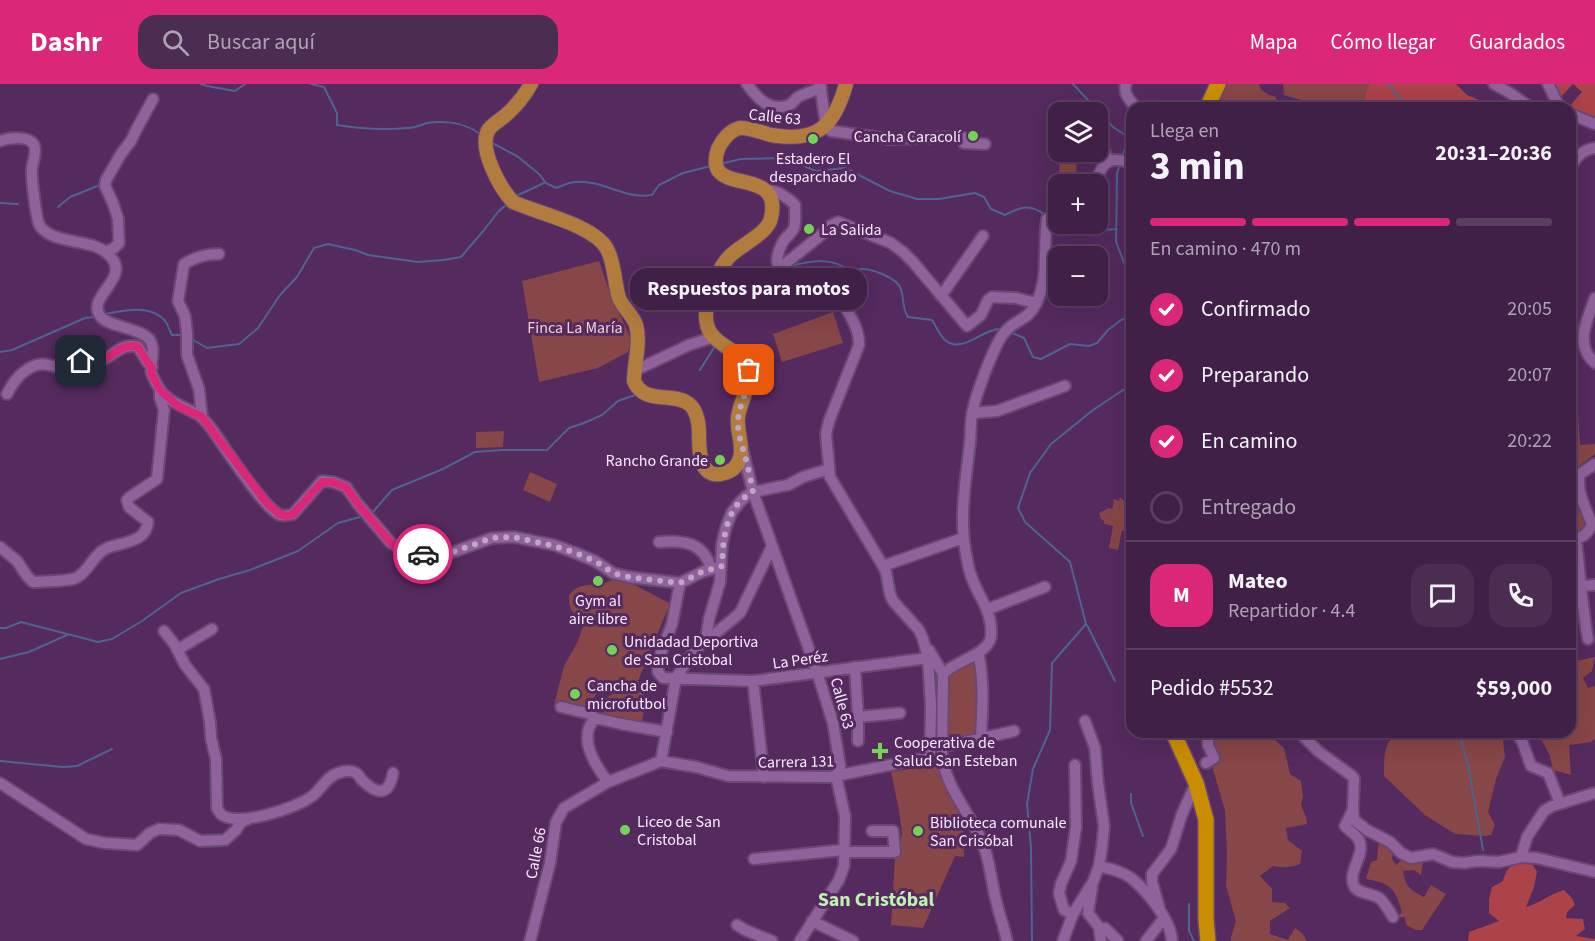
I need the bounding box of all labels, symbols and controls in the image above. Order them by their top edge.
search box [138,15,558,69]
text: Dashr [30,22,102,62]
icon: search [159,26,192,59]
text: Buscar aquí [207,26,315,58]
text: Mapa [1250,27,1298,57]
text: Cómo llegar [1331,27,1436,57]
text: Guardados [1469,27,1565,57]
map controls [1048,102,1108,306]
button: layers [1048,102,1108,162]
street label: Calle 63 [748,103,802,131]
text: Llega en [1150,117,1219,145]
place label: Cancha Caracolí [854,126,962,148]
marker: Cancha Caracolí [966,129,980,143]
marker: Estadero El desparchado [806,132,820,146]
text: 20:31–20:36 [1435,137,1552,169]
text: 3 min [1150,139,1245,195]
place label: Estadero El desparchado [769,148,857,188]
button: + [1048,174,1108,234]
place label: La Salida [821,219,882,241]
marker: La Salida [802,222,816,236]
text: En camino · 470 m [1150,235,1301,263]
button: − [1048,246,1108,306]
callout: Respuestos para motos [630,268,867,310]
text: Respuestos para motos [647,275,850,303]
icon: check [1150,293,1183,326]
text: Confirmado [1201,293,1310,325]
text: 20:05 [1507,295,1552,323]
park label: Finca La María [527,317,623,339]
pin [55,335,106,386]
icon: home [64,344,97,377]
pin [723,344,774,395]
icon: bag [732,353,765,386]
icon: check [1150,359,1183,392]
text: Preparando [1201,359,1309,391]
text: 20:07 [1507,361,1552,389]
icon: check [1150,425,1183,458]
text: En camino [1201,425,1298,457]
text: 20:22 [1507,427,1552,455]
place label: Rancho Grande [606,450,708,472]
marker: Rancho Grande [713,453,727,467]
text: Entregado [1201,491,1296,523]
courier [393,524,453,584]
icon: car [407,538,440,571]
button: chat [1411,564,1474,627]
button: phone [1489,564,1552,627]
text: Mateo [1228,565,1288,597]
marker: Gym al aire libre [591,574,605,588]
text: M [1173,579,1190,611]
place label: Gym al aire libre [569,590,627,630]
text: Repartidor · 4.4 [1228,597,1355,625]
place label: Unidadad Deportiva de San Cristobal [624,631,758,671]
marker: Unidadad Deportiva de San Cristobal [605,643,619,657]
street label: La Peréz [771,645,829,675]
text: Pedido #5532 [1150,672,1274,704]
text: $59,000 [1476,672,1552,704]
place label: Cancha de microfutbol [587,675,666,715]
street label: Calle 63 [825,675,859,731]
marker: Cancha de microfutbol [568,687,582,701]
place label: Cooperativa de Salud San Esteban [894,732,1017,772]
marker: Cooperativa de Salud San Esteban [871,742,889,760]
street label: Carrera 131 [758,750,834,774]
place label: Liceo de San Cristobal [637,811,721,851]
place label: Biblioteca comunale San Crisóbal [930,812,1067,852]
marker: Liceo de San Cristobal [618,823,632,837]
marker: Biblioteca comunale San Crisóbal [911,824,925,838]
street label: Calle 66 [520,825,552,881]
district label: San Cristóbal [818,886,935,914]

